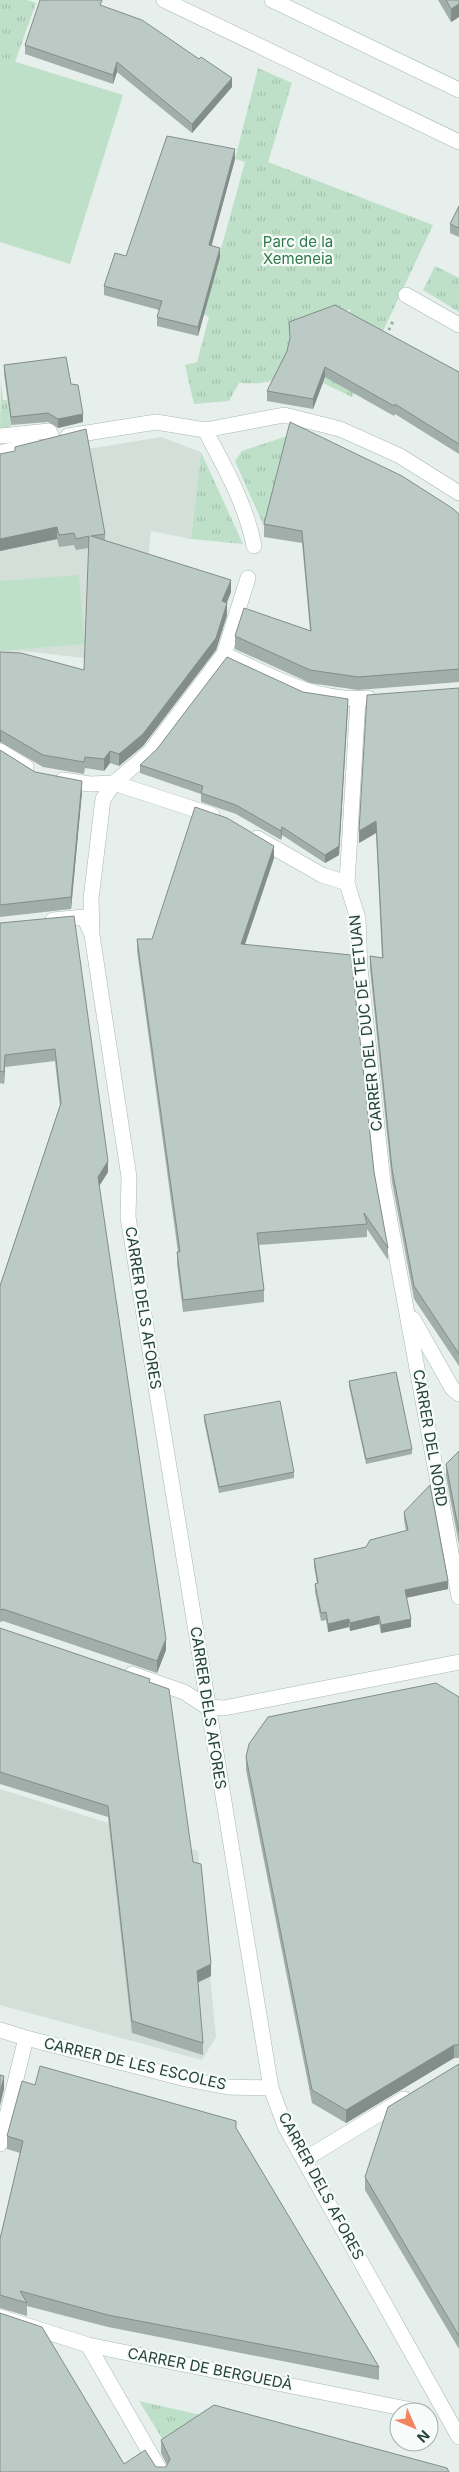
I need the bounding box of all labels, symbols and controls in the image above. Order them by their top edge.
park label: Parc de la Xemeneia [263,232,333,268]
street label: CARRER DEL DUC DE TETUAN [345,914,386,1132]
street label: CARRER DELS AFORES [121,1225,166,1391]
street label: CARRER DEL NORD [409,1368,452,1508]
street label: CARRER DELS AFORES [186,1625,231,1791]
street label: CARRER DE LES ESCOLES [42,2033,228,2094]
street label: CARRER DELS AFORES [274,2109,368,2263]
street label: CARRER DE BERGUEDÀ [126,2343,294,2394]
north arrow [389,2402,439,2452]
text: N [414,2427,433,2446]

